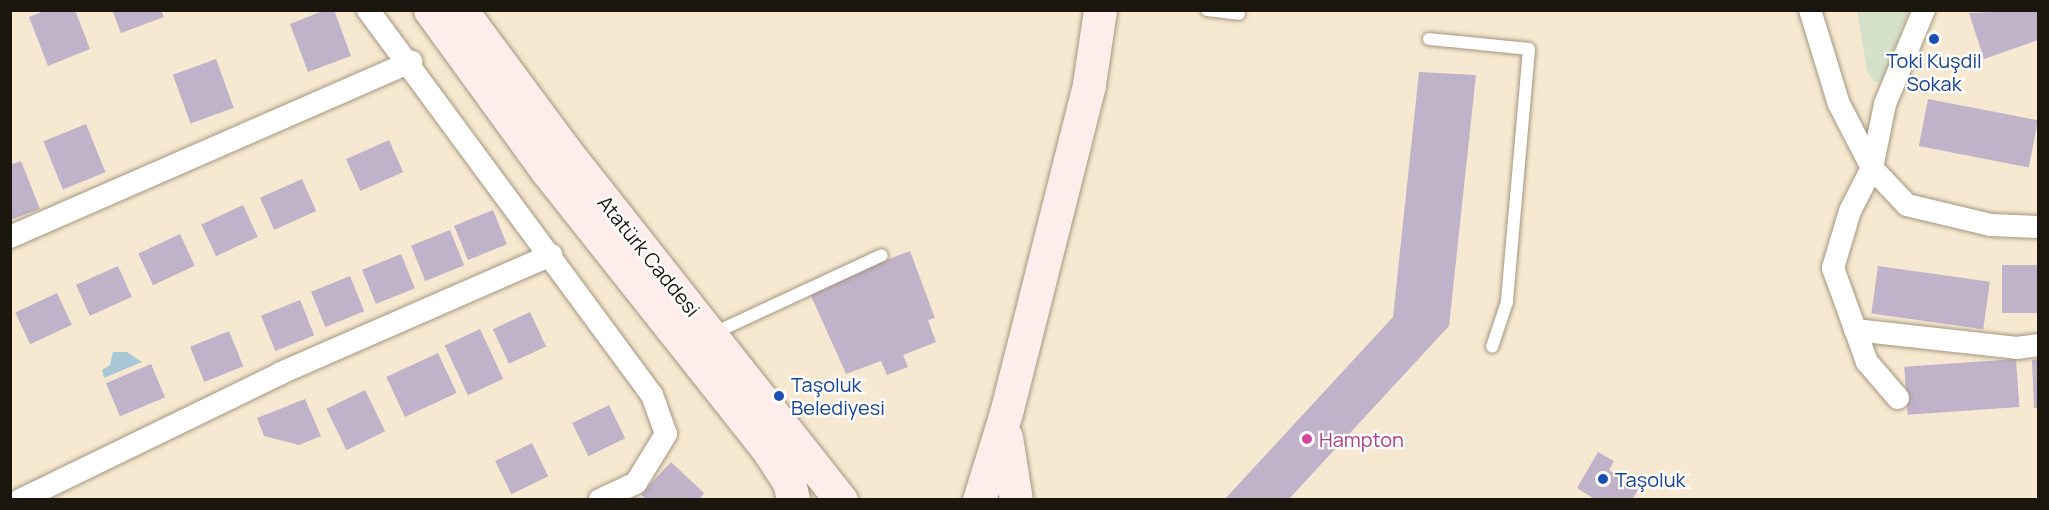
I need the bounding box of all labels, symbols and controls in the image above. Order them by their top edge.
marker: Toki Kuşdil Sokak [1927,32,1941,46]
place label: Toki Kuşdil Sokak [1886,48,1982,95]
street label: Atatürk Caddesi [593,191,705,321]
place label: Taşoluk Belediyesi [791,372,885,419]
marker: Taşoluk Belediyesi [772,389,786,403]
place label: Hampton [1319,427,1404,451]
marker: Hampton [1300,432,1314,446]
place label: Taşoluk [1615,467,1685,491]
marker: Taşoluk [1596,472,1610,486]

